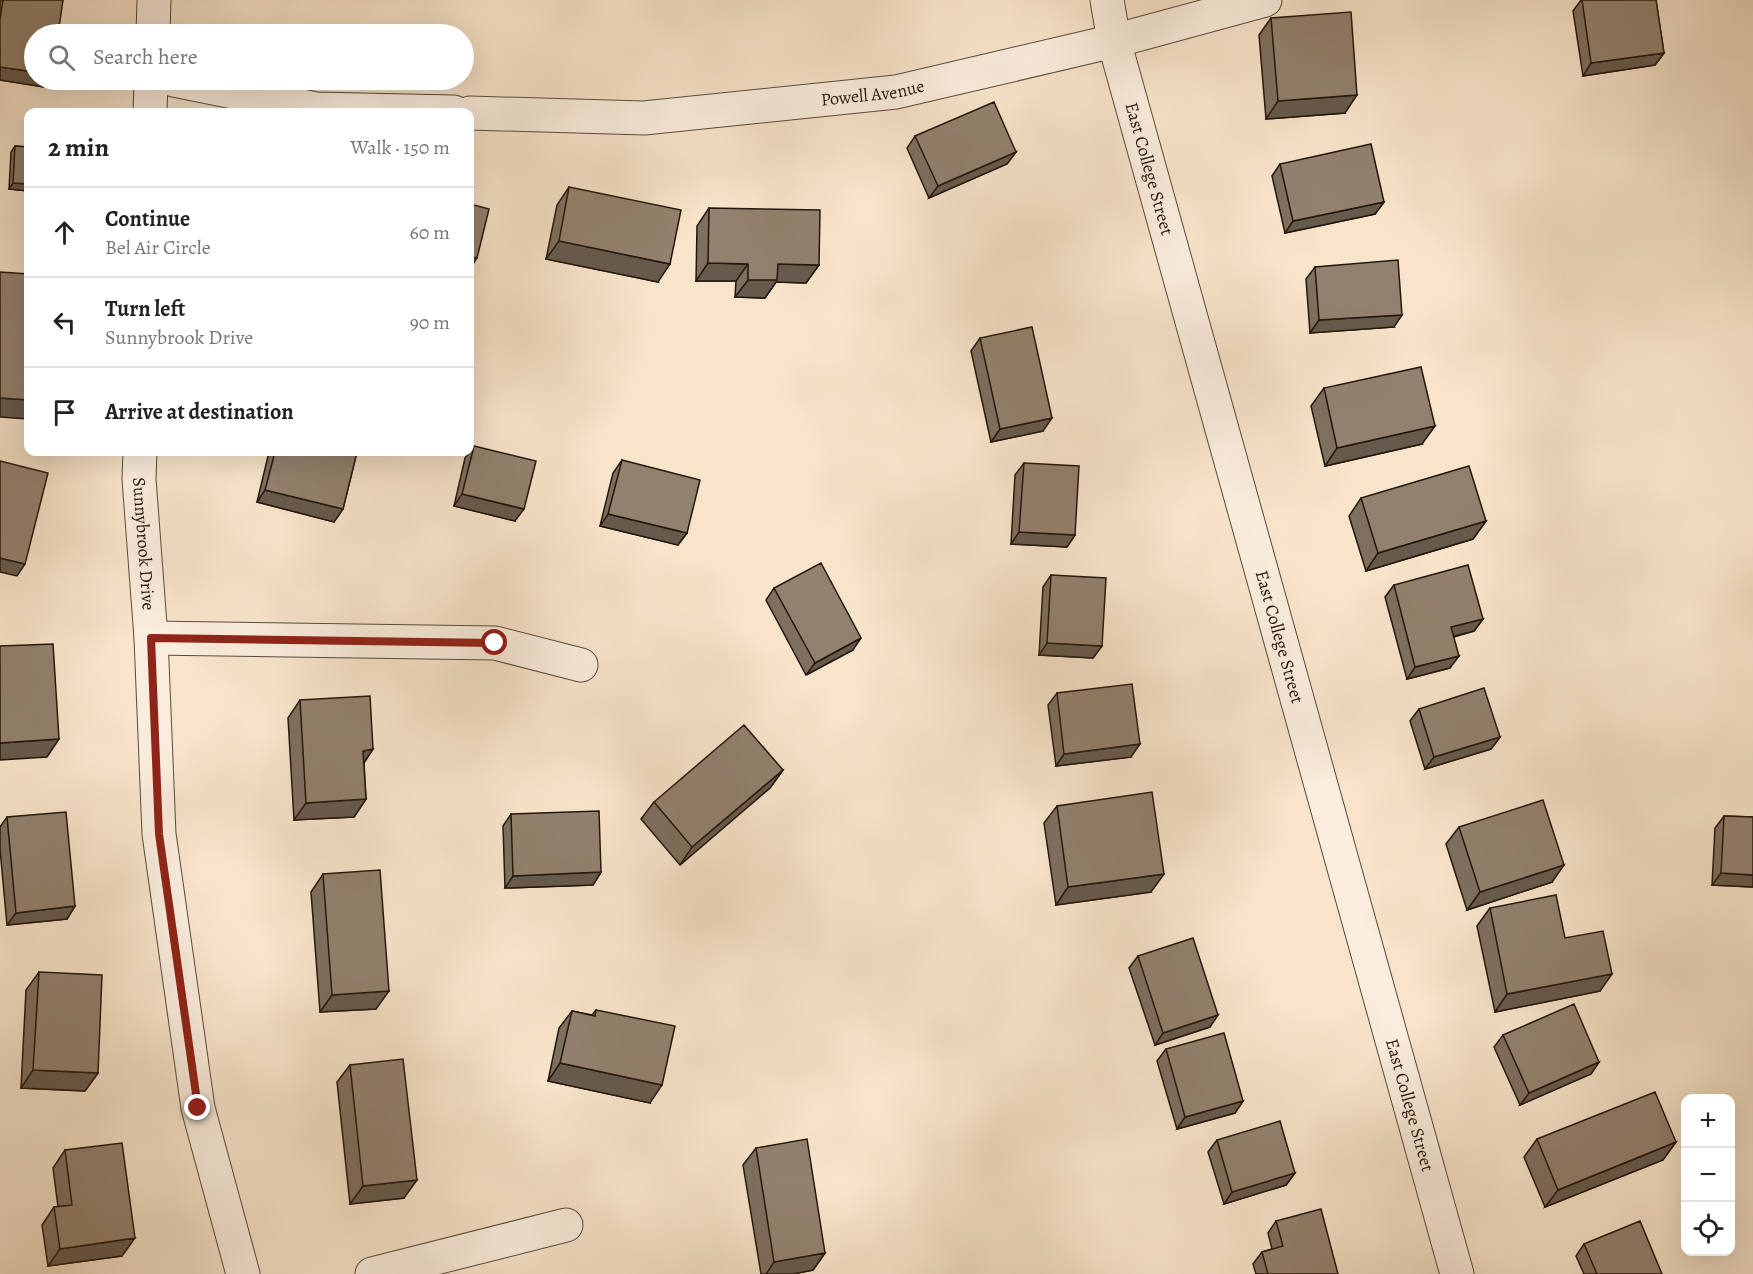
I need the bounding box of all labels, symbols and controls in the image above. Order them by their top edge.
search box [24,24,474,90]
icon: search [45,41,78,74]
text: Search here [93,42,198,72]
street label: Powell Avenue [820,74,927,112]
street label: East College Street [1120,99,1179,238]
text: 2 min [48,130,109,165]
text: Walk · 150 m [350,134,450,161]
text: Continue [105,204,190,234]
icon: ahead [48,216,81,249]
text: 60 m [410,219,450,246]
text: Bel Air Circle [105,234,211,261]
text: Turn left [105,294,185,324]
icon: left [48,306,81,339]
text: 90 m [410,309,450,336]
text: Sunnybrook Drive [105,324,253,351]
icon: arrive [48,396,81,429]
text: Arrive at destination [105,397,294,427]
street label: Sunnybrook Drive [127,476,161,611]
street label: East College Street [1250,568,1310,706]
route start [481,629,507,655]
street label: East College Street [1380,1036,1440,1174]
route end [184,1094,210,1120]
map controls [1681,1094,1735,1256]
button: + [1681,1094,1735,1148]
button: − [1681,1148,1735,1202]
button: locate [1681,1202,1735,1256]

